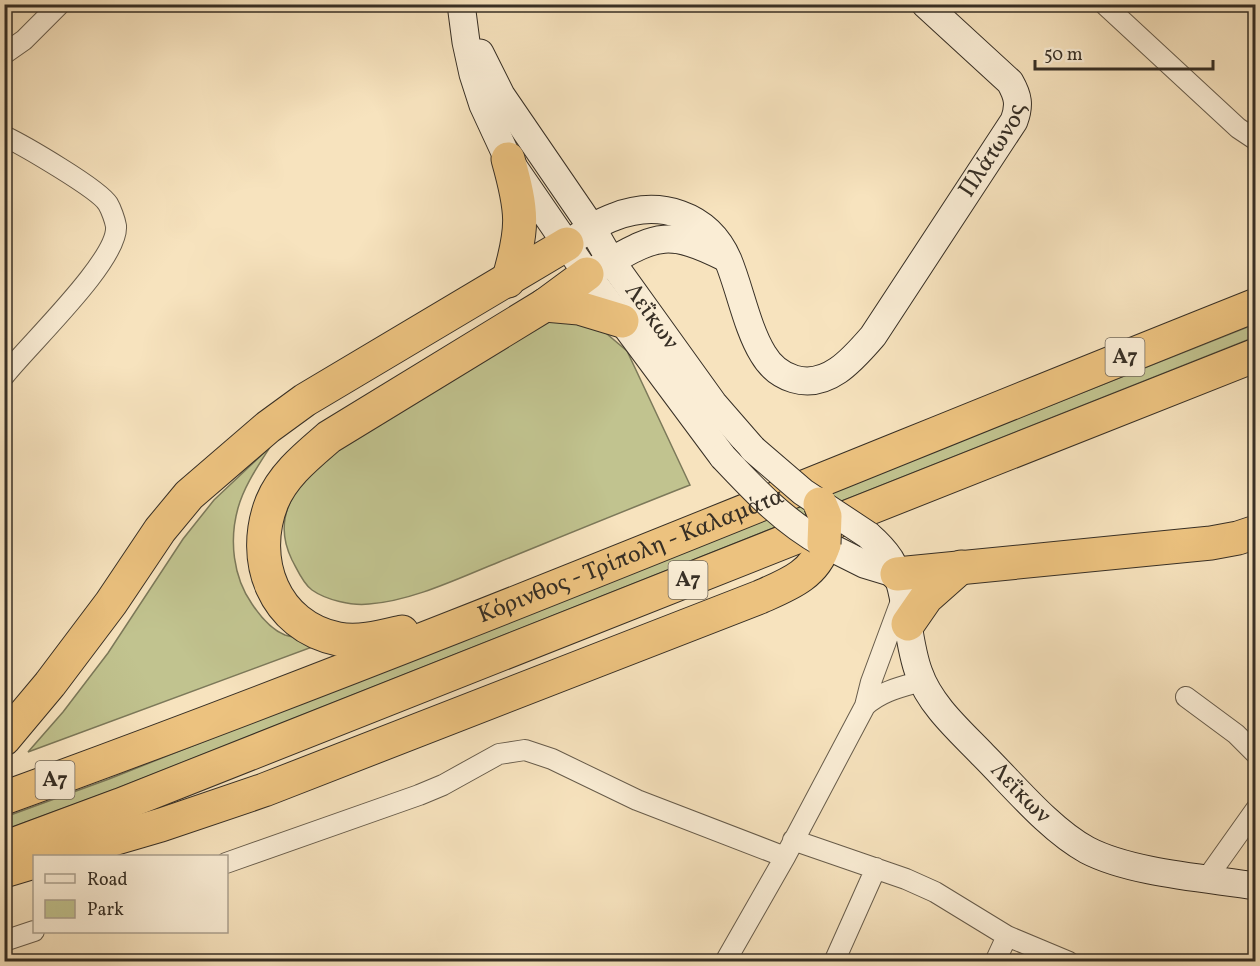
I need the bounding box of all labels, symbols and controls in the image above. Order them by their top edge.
scale bar [1035,33,1214,71]
text: 50 m [1044,43,1083,68]
street label: Πλάτωνος [951,102,1035,205]
street label: Λεΐκων [616,277,687,358]
road number: Α7 [1106,338,1144,376]
street label: Κόρινθος - Τρίπολη - Καλαμάτα [473,480,789,633]
road number: Α7 [668,561,708,599]
street label: Λεΐκων [982,755,1058,833]
road number: Α7 [36,761,74,799]
legend [33,855,228,933]
text: Road [87,868,128,893]
text: Park [87,898,124,923]

